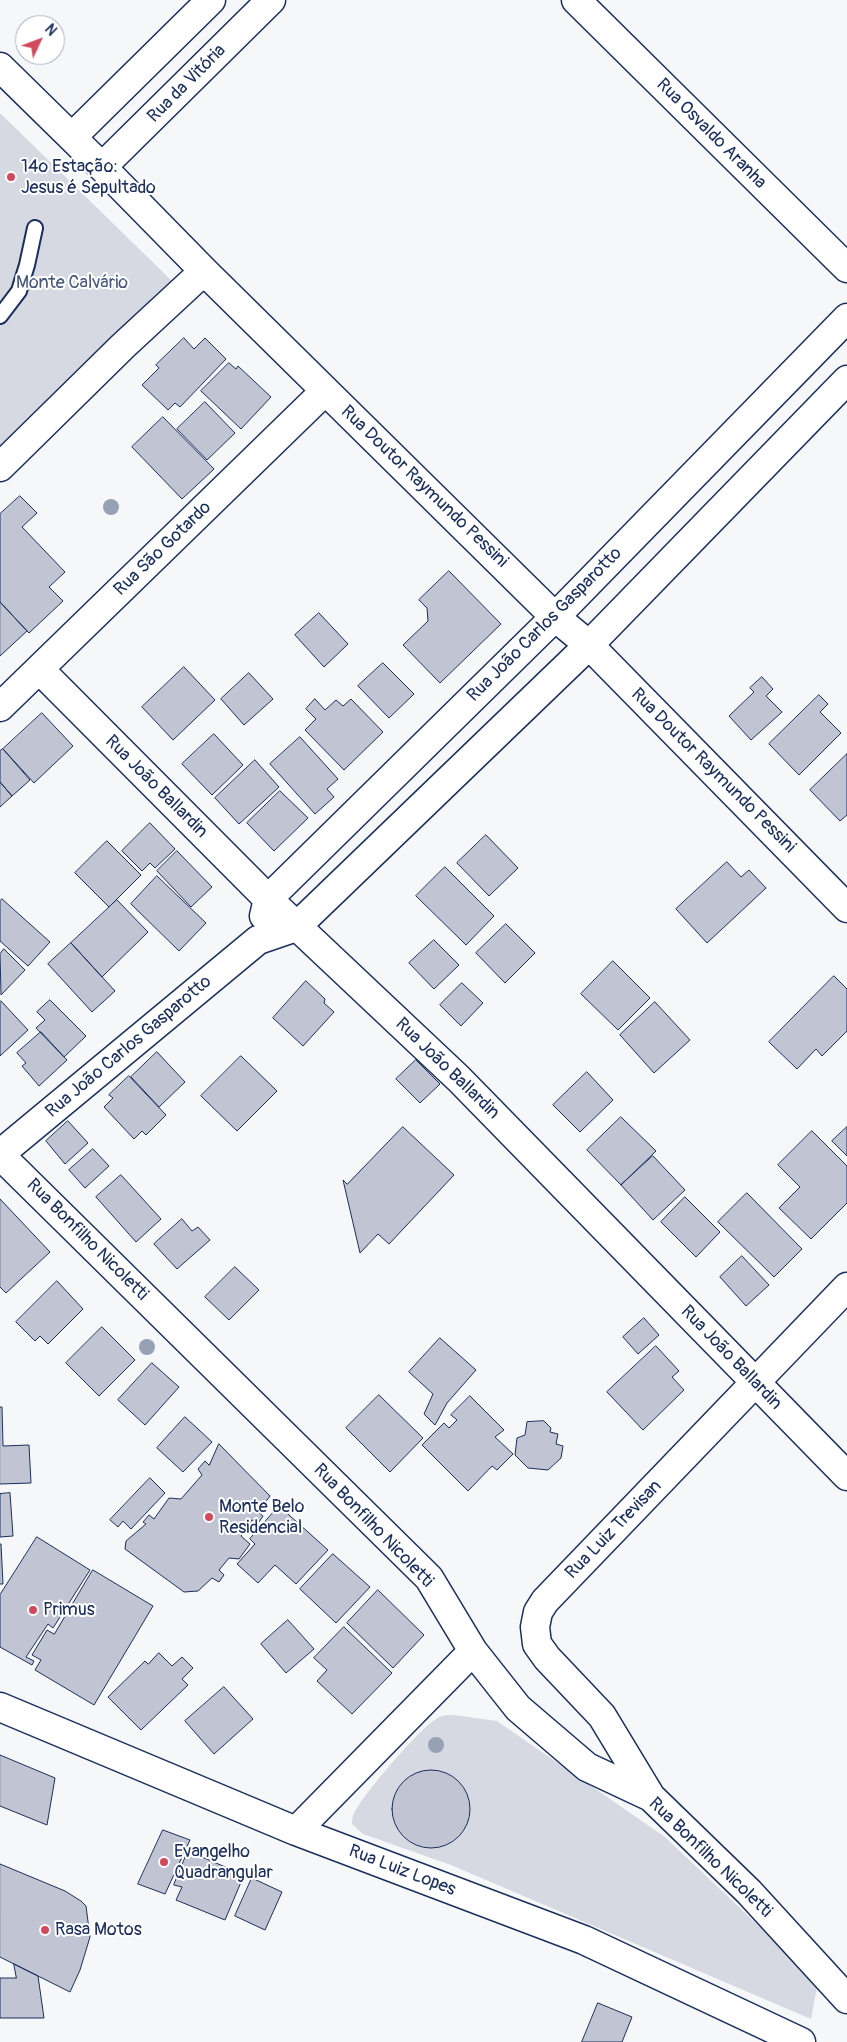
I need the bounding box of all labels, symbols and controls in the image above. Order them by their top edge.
north arrow [15,15,65,65]
text: N [41,21,60,39]
street label: Rua da Vitória [143,40,231,128]
street label: Rua Osvaldo Aranha [651,74,771,194]
place label: 14º Estação: Jesus é Sepultado [21,156,156,198]
marker: 14º Estação: Jesus é Sepultado [5,171,17,183]
park label: Monte Calvário [16,272,128,294]
street label: Rua Doutor Raymundo Pessini [336,401,512,573]
street label: Rua São Gotardo [110,497,216,601]
street label: Rua João Carlos Gasparotto [463,543,627,707]
street label: Rua Doutor Raymundo Pessini [626,684,800,858]
street label: Rua João Ballardin [100,731,212,843]
street label: Rua João Carlos Gasparotto [42,971,216,1123]
street label: Rua João Ballardin [390,1014,504,1124]
street label: Rua Bonfilho Nicoletti [22,1175,152,1305]
street label: Rua João Ballardin [676,1301,786,1415]
street label: Rua Bonfilho Nicoletti [308,1460,438,1592]
street label: Rua Luiz Trevisan [561,1476,667,1584]
place label: Monte Belo Residencial [219,1496,304,1538]
marker: Monte Belo Residencial [203,1511,215,1523]
place label: Primus [43,1599,95,1621]
marker: Primus [27,1604,39,1616]
street label: Rua Bonfilho Nicoletti [644,1793,776,1923]
place label: Evangelho Quadrangular [174,1841,273,1884]
street label: Rua Luiz Lopes [345,1841,459,1901]
marker: Evangelho Quadrangular [158,1856,170,1868]
place label: Rasa Motos [55,1919,142,1941]
marker: Rasa Motos [39,1924,51,1936]

